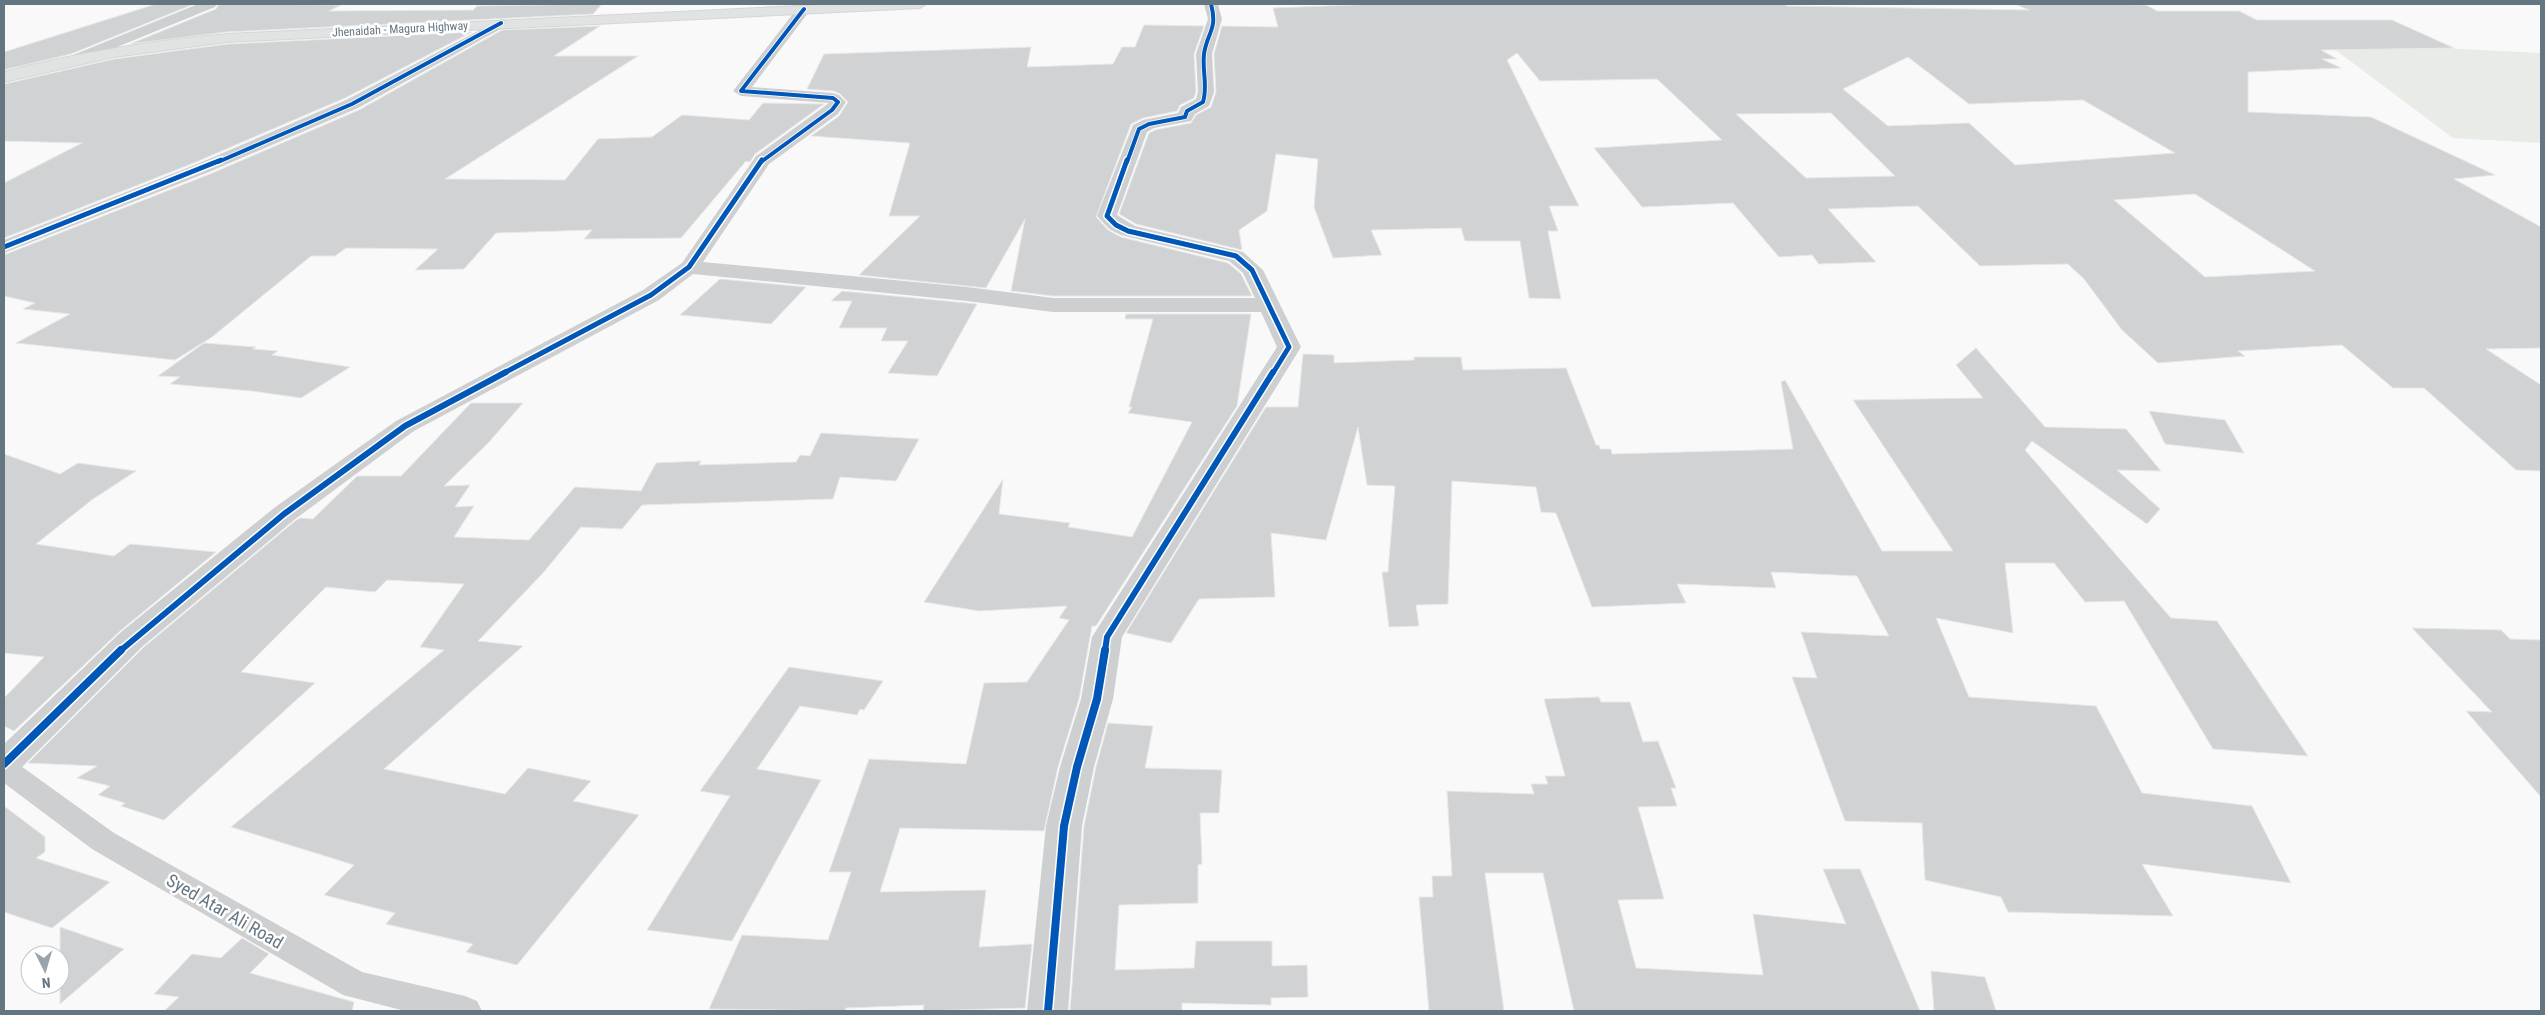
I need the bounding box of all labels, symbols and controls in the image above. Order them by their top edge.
street label: Jhenaidah - Magura Highway [332,18,468,40]
street label: Syed Atar Ali Road [163,869,287,953]
north arrow [20,945,70,995]
text: N [41,975,51,991]

